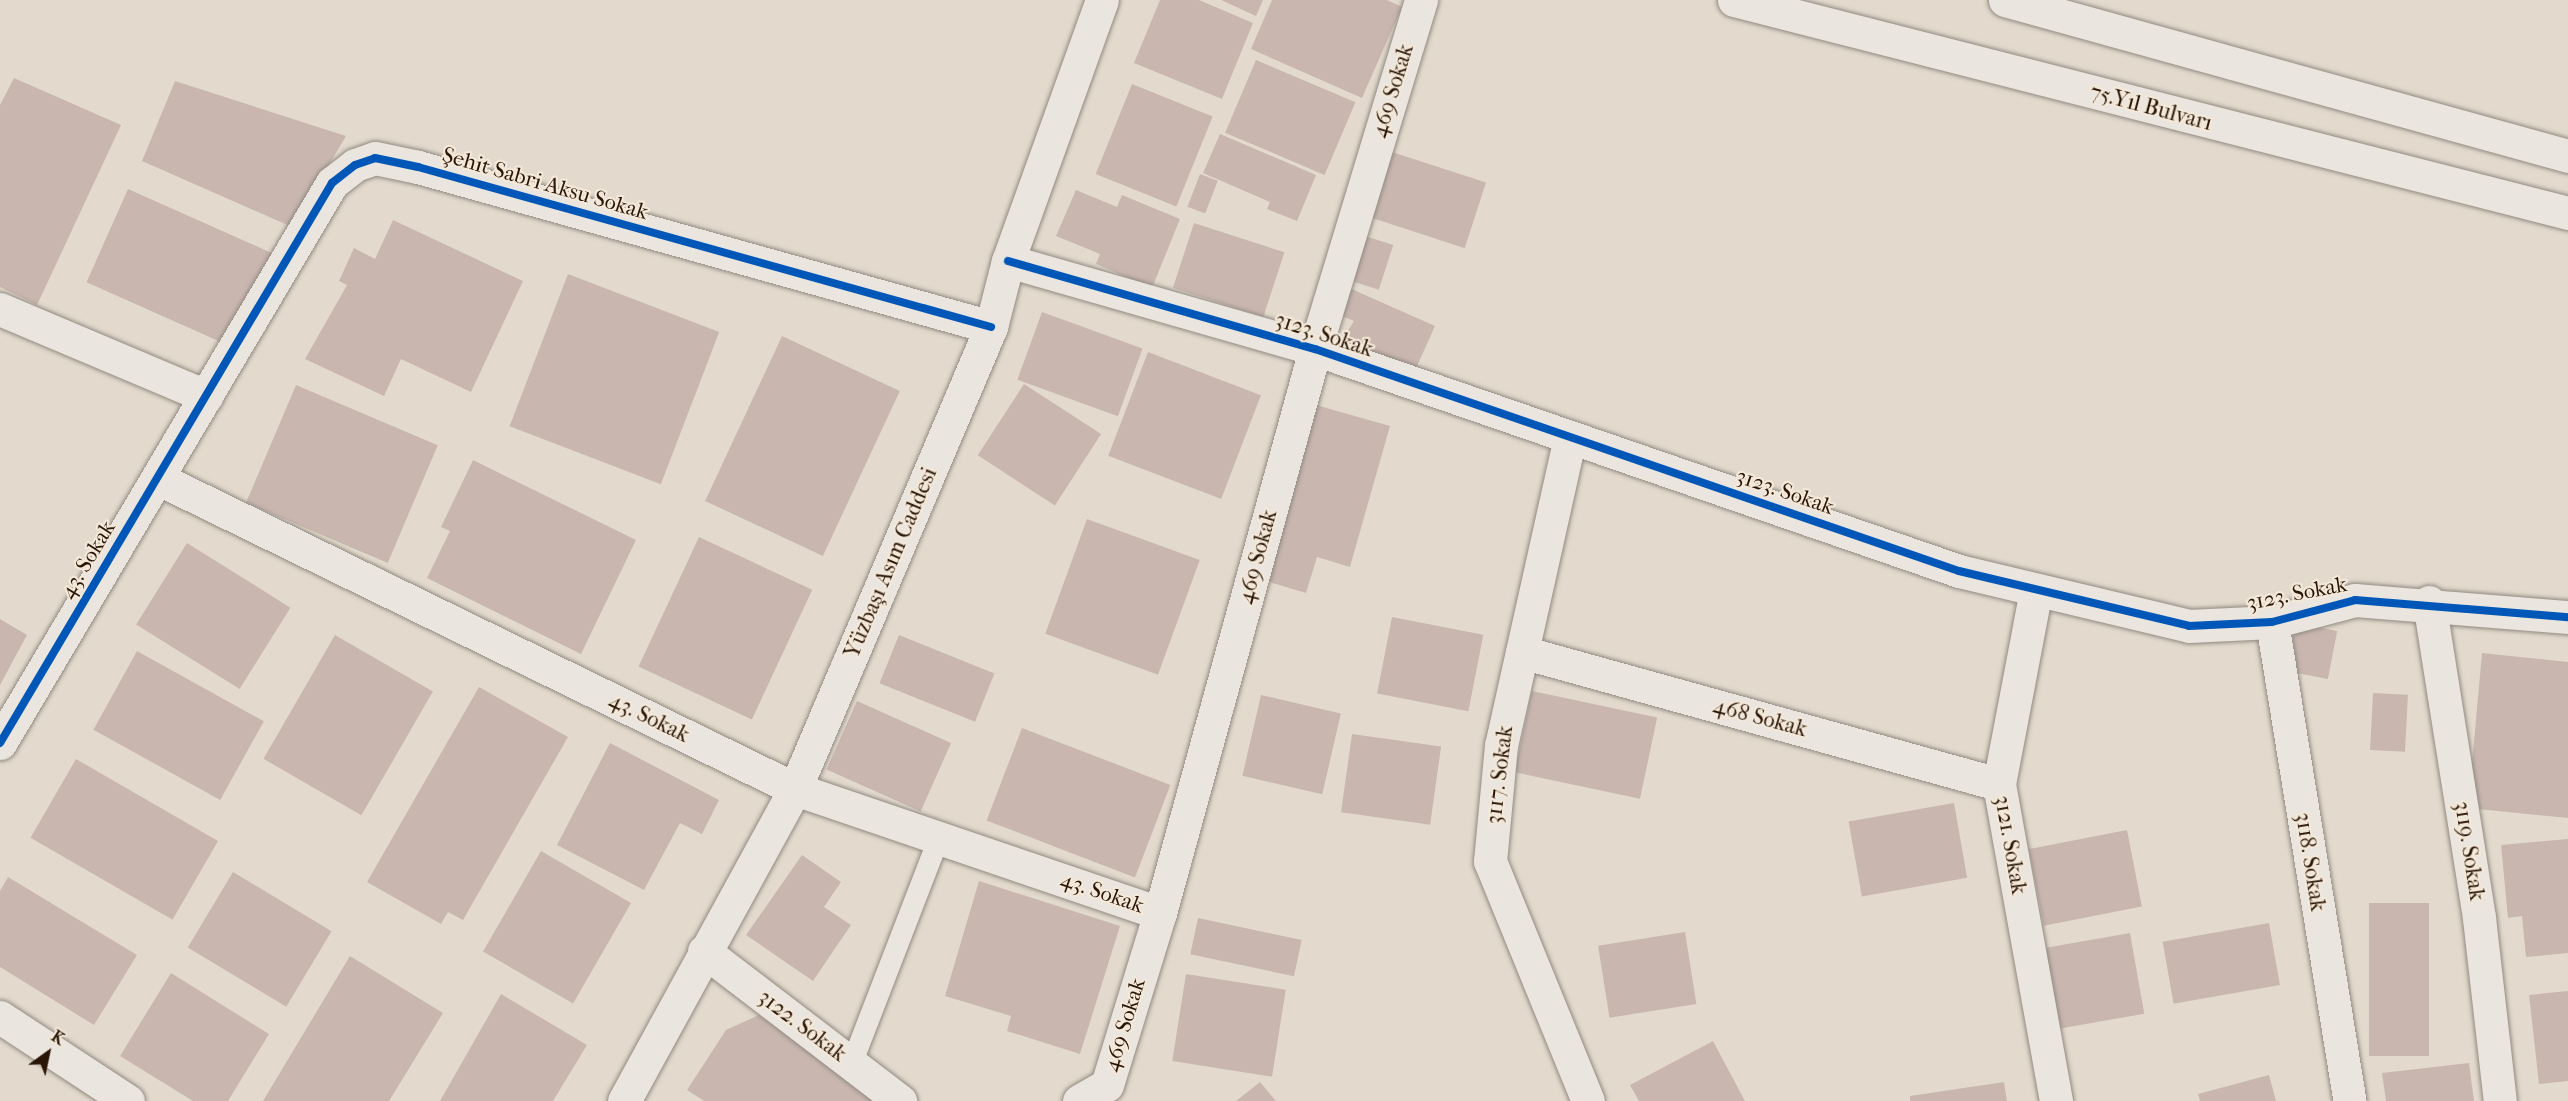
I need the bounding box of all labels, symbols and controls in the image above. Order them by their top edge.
street label: 469 Sokak [1366,41,1420,141]
street label: 75.Yıl Bulvarı [2087,79,2215,137]
street label: Şehit Sabri Aksu Sokak [439,142,651,226]
street label: 3123. Sokak [1272,307,1376,363]
street label: 3123. Sokak [1733,463,1837,521]
street label: Yüzbaşı Asım Caddesi [839,464,943,662]
street label: 469 Sokak [1233,507,1283,607]
street label: 43. Sokak [55,516,121,604]
street label: 3123. Sokak [2245,571,2349,617]
street label: 43. Sokak [605,687,693,749]
street label: 468 Sokak [1710,693,1810,743]
street label: 3117. Sokak [1481,724,1519,826]
street label: 3121. Sokak [1988,793,2032,897]
street label: 3119. Sokak [2448,799,2490,903]
street label: 3118. Sokak [2289,811,2331,913]
street label: 43. Sokak [1057,867,1147,919]
street label: 469 Sokak [1098,975,1152,1075]
street label: 3122. Sokak [753,984,851,1068]
north arrow [18,1023,78,1083]
text: K [48,1026,68,1049]

